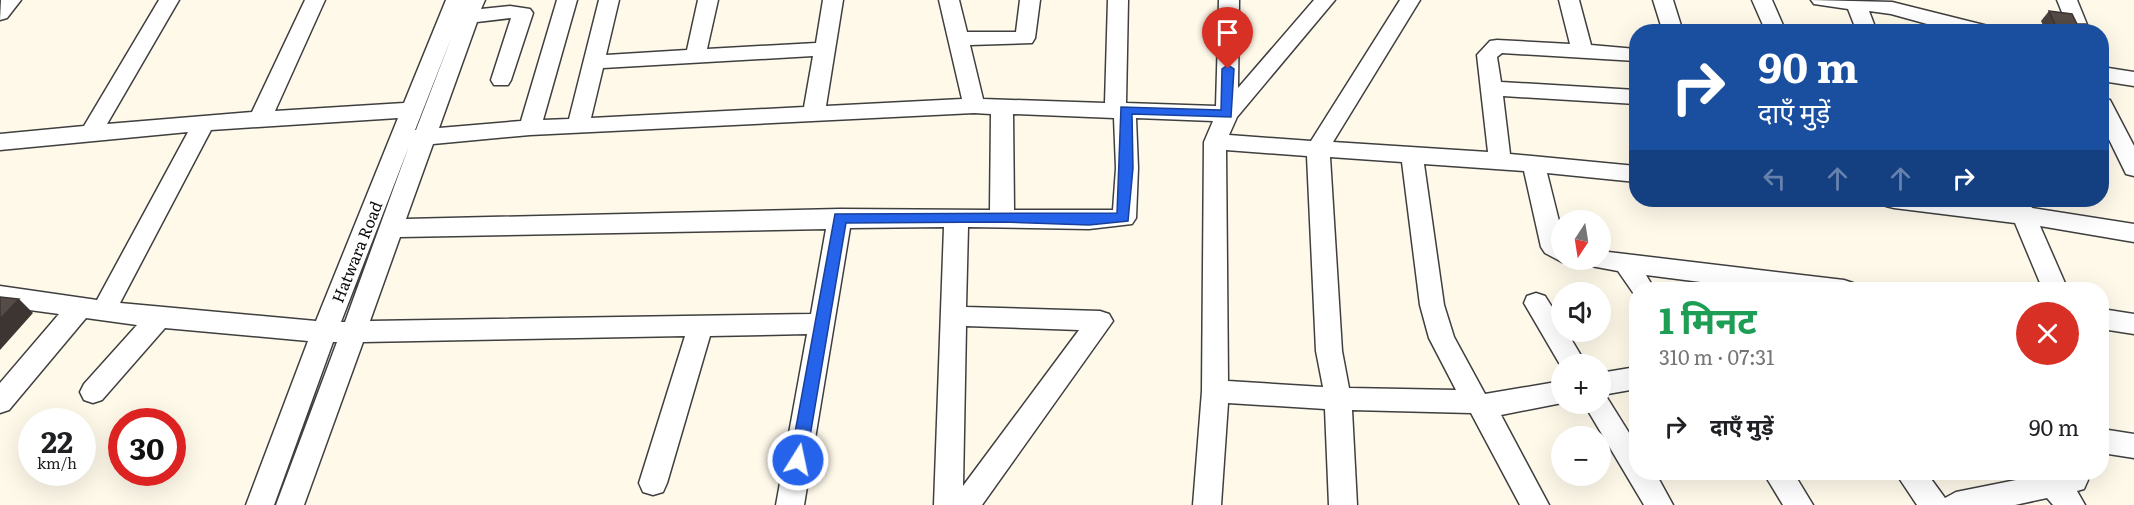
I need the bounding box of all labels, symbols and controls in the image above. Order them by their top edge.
pin [1202,7,1253,69]
icon: arrive [1211,16,1244,49]
text: 90 m [1758,34,1858,96]
icon: right [1659,48,1737,126]
text: दाएँ मुड़ें [1758,91,1830,131]
icon: left [1758,162,1791,195]
icon: ahead [1821,162,1854,195]
icon: ahead [1884,162,1917,195]
icon: right [1947,162,1980,195]
street label: Hatwara Road [325,197,387,306]
north arrow [1551,210,1611,270]
map controls [1551,210,1611,486]
button: sound [1551,282,1611,342]
text: 1 मिनट [1659,292,1757,345]
button: close [2016,302,2079,365]
text: 310 m · 07:31 [1659,341,1774,371]
button: + [1551,354,1611,414]
speed limit sign: 30 [108,408,186,486]
text: दाएँ मुड़ें [1710,409,1773,442]
icon: right [1659,410,1692,443]
text: 90 m [2029,410,2079,443]
text: 22 [41,418,73,462]
button: − [1551,426,1611,486]
position arrow [766,428,830,492]
text: km/h [37,451,77,474]

